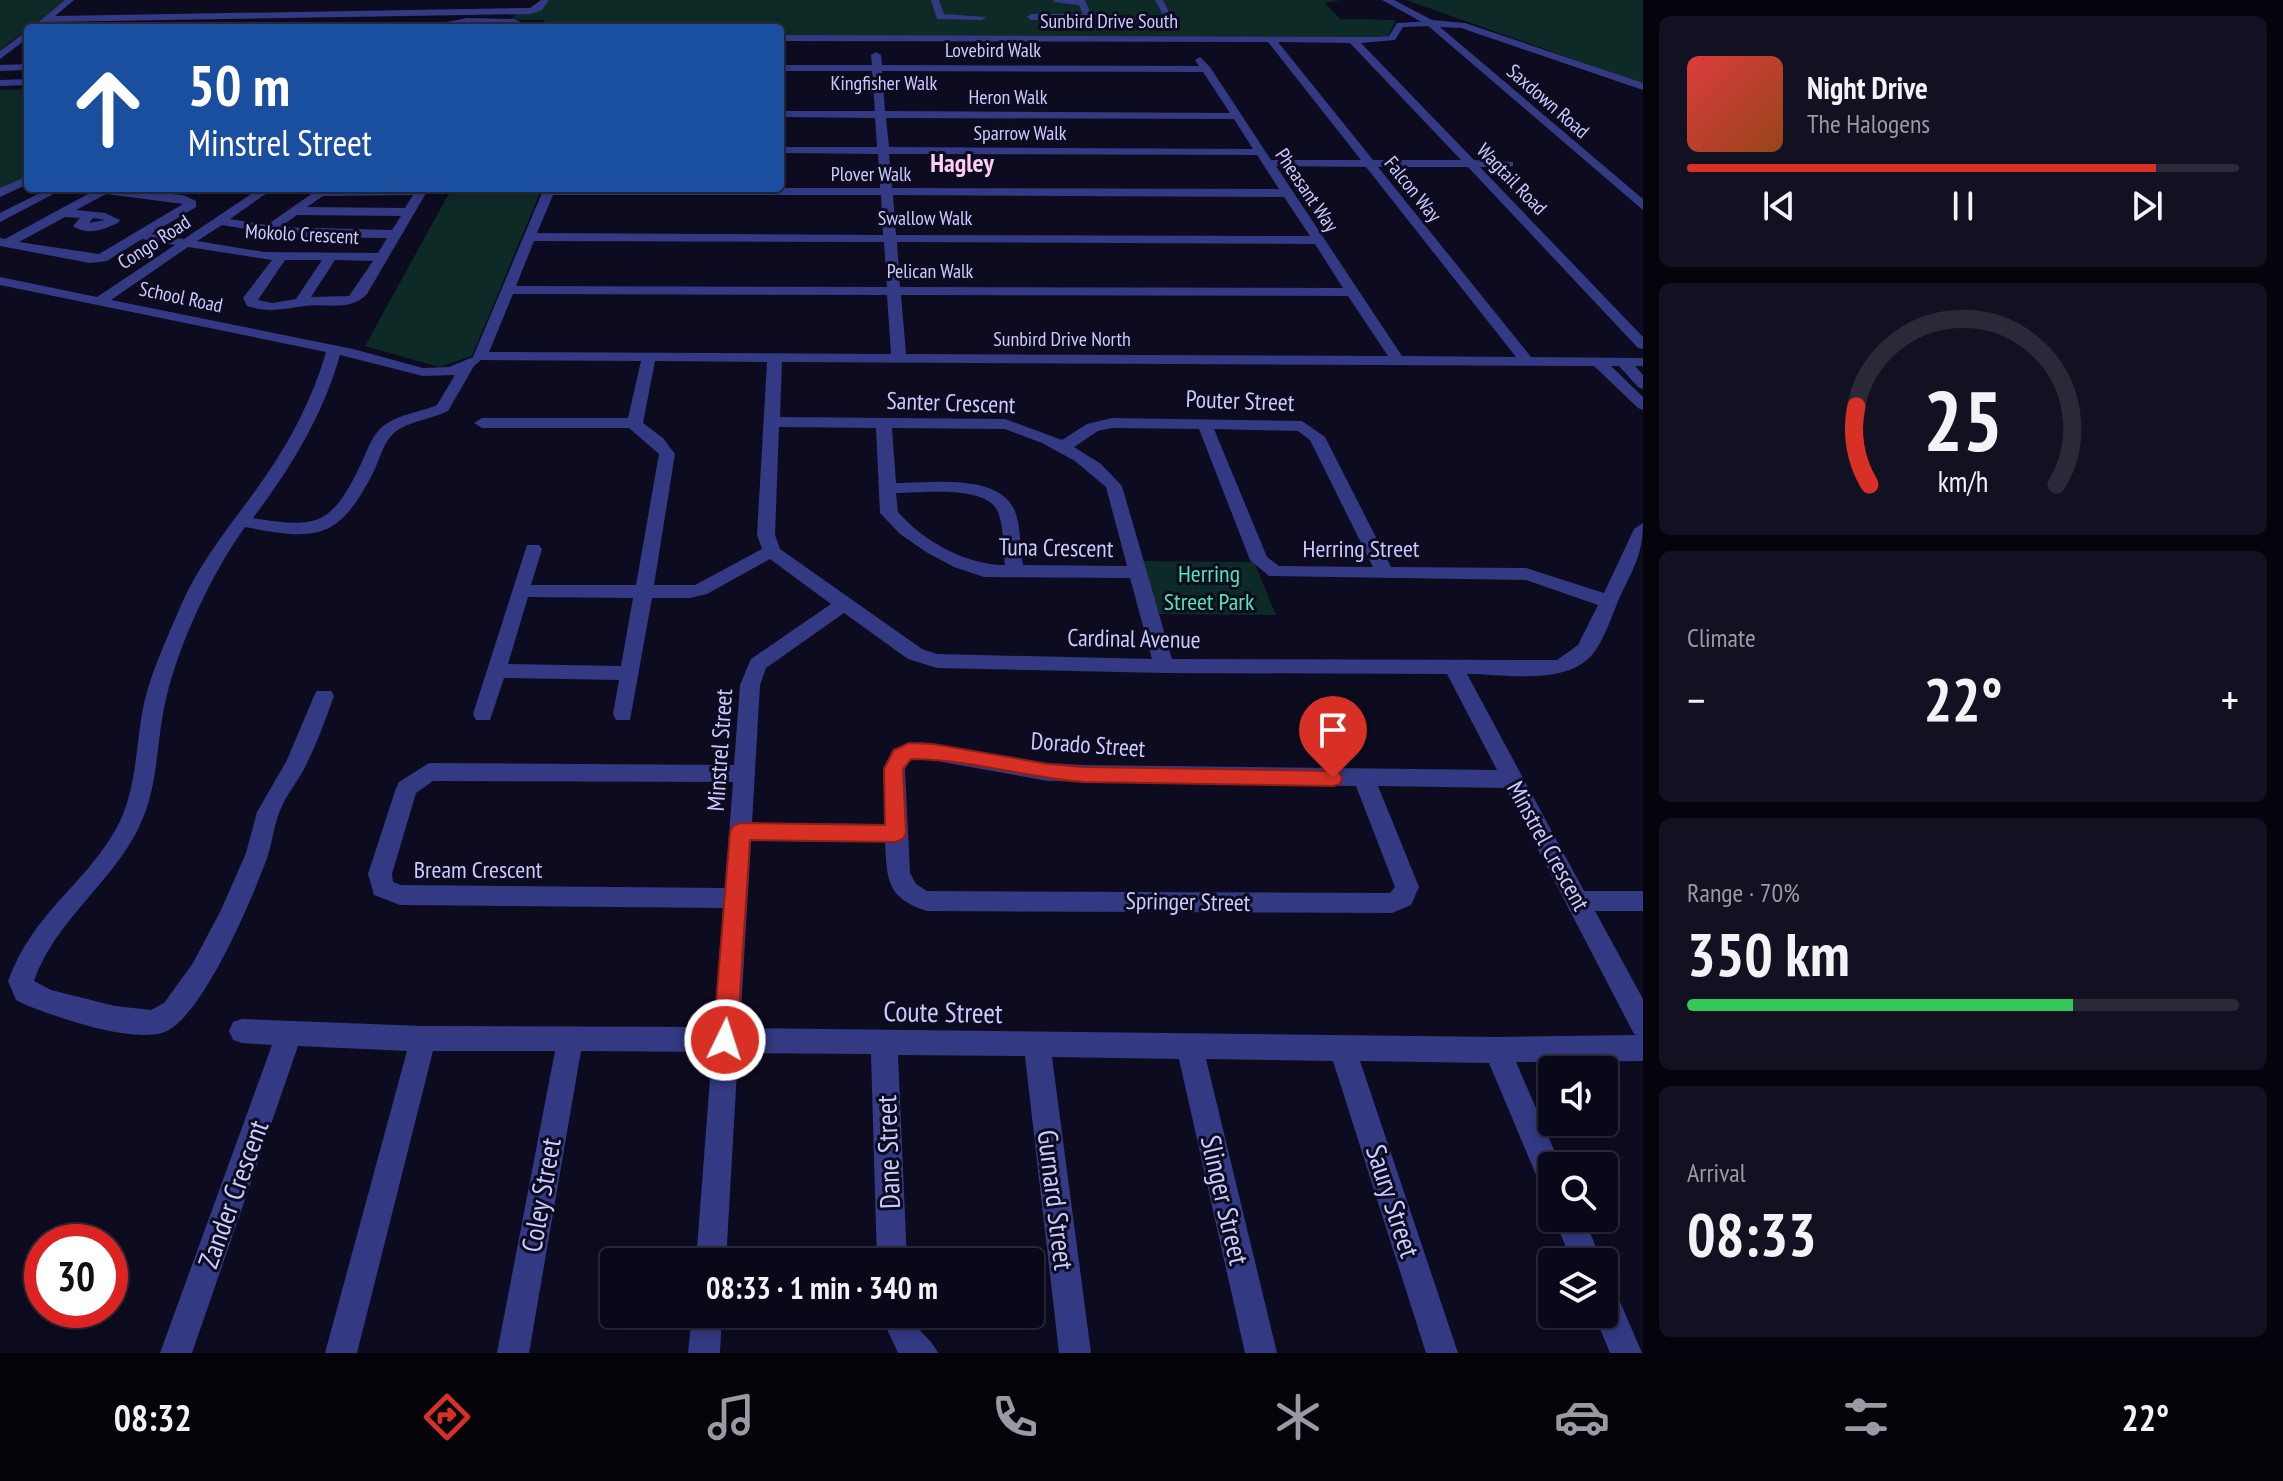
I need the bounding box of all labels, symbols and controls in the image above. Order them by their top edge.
street label: Sunbird Drive South [1040,8,1178,34]
street label: Lovebird Walk [945,37,1041,63]
text: 50 m [188,49,290,121]
icon: ahead [56,56,160,160]
street label: Saxdown Road [1501,58,1595,144]
text: Night Drive [1807,68,1928,107]
street label: Kingfisher Walk [831,70,938,96]
street label: Heron Walk [969,84,1048,110]
text: The Halogens [1807,107,1930,140]
text: Minstrel Street [188,119,372,166]
street label: Sparrow Walk [973,120,1067,146]
street label: Wagtail Road [1471,138,1553,220]
street label: Pheasant Way [1270,143,1345,237]
district label: Hagley [930,146,994,179]
street label: Falcon Way [1379,151,1448,228]
street label: Plover Walk [831,161,912,187]
icon: previous [1757,184,1801,228]
icon: pause [1941,184,1985,228]
icon: next [2125,184,2169,228]
street label: Swallow Walk [878,205,973,231]
street label: Congo Road [113,209,195,275]
street label: Mokolo Crescent [244,218,360,250]
street label: Pelican Walk [887,258,974,284]
street label: School Road [137,275,225,319]
street label: Sunbird Drive North [993,326,1131,352]
text: 25 [1923,366,2003,474]
street label: Pouter Street [1185,383,1295,418]
street label: Santer Crescent [886,385,1016,420]
text: km/h [1938,463,1988,500]
street label: Tuna Crescent [998,531,1114,564]
street label: Herring Street [1303,533,1420,564]
park label: Herring Street Park [1164,558,1255,617]
text: Climate [1687,621,1756,654]
street label: Cardinal Avenue [1067,622,1201,655]
text: 22° [1923,660,2003,738]
text: − [1687,671,1705,728]
text: + [2221,671,2239,728]
street label: Minstrel Street [700,687,739,812]
pin [1299,696,1367,778]
icon: arrive [1311,708,1355,752]
street label: Dorado Street [1030,725,1147,764]
street label: Minstrel Crescent [1500,776,1597,916]
street label: Bream Crescent [414,854,543,885]
text: Range · 70% [1687,876,1800,909]
street label: Springer Street [1125,885,1251,918]
text: 350 km [1687,915,1850,993]
street label: Coute Street [883,992,1003,1031]
position arrow [683,998,767,1082]
map controls [1538,1056,1618,1328]
button: sound [1538,1056,1618,1136]
street label: Dane Street [867,1094,908,1209]
street label: Zander Crescent [189,1114,276,1273]
street label: Gurnard Street [1030,1128,1083,1272]
street label: Slinger Street [1193,1131,1258,1269]
street label: Coley Street [512,1135,569,1255]
street label: Saury Street [1358,1140,1429,1262]
button: search [1538,1152,1618,1232]
text: Arrival [1687,1156,1746,1189]
text: 08:33 [1687,1195,1817,1273]
speed limit sign: 30 [24,1224,128,1328]
button: layers [1538,1248,1618,1328]
text: 08:33 · 1 min · 340 m [706,1268,938,1307]
icon: directions [419,1389,475,1445]
icon: music [703,1389,759,1445]
icon: phone [987,1389,1043,1445]
icon: climate [1270,1389,1326,1445]
icon: car [1554,1389,1610,1445]
icon: filters [1838,1389,1894,1445]
text: 08:32 [114,1394,192,1441]
text: 22° [2122,1394,2169,1441]

